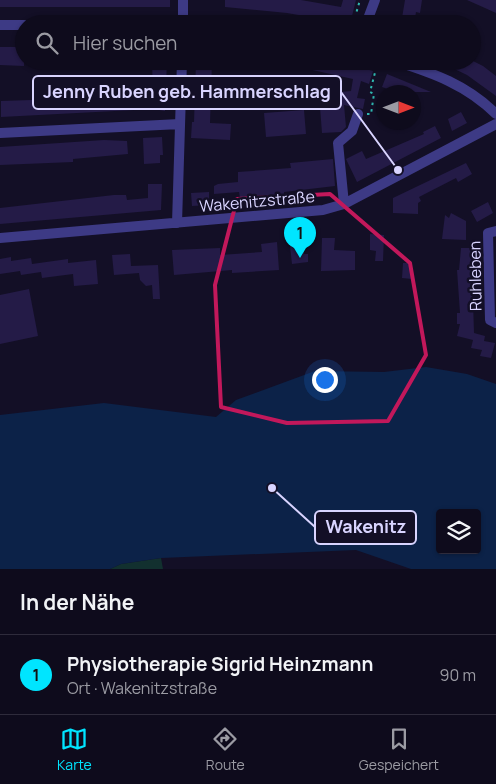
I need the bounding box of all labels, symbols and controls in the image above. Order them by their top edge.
search box [15,15,481,70]
icon: search [33,29,61,57]
text: Hier suchen [73,30,177,56]
callout: Jenny Ruben geb. Hammerschlag [33,76,341,109]
text: Jenny Ruben geb. Hammerschlag [43,79,331,103]
north arrow [376,85,421,130]
street label: Wakenitzstraße [198,185,316,217]
pin: 1 [284,217,316,258]
street label: Ruhleben [463,241,487,311]
your location [312,367,338,393]
map controls [436,509,481,554]
button: layers [436,509,481,554]
callout: Wakenitz [315,511,416,544]
text: Wakenitz [326,514,406,538]
text: In der Nähe [20,588,134,616]
text: Physiotherapie Sigrid Heinzmann [67,651,373,677]
text: 1 [32,664,40,686]
text: 90 m [440,664,476,686]
text: Ort · Wakenitzstraße [67,677,217,699]
tab: Karte [57,725,92,774]
tab: Route [206,725,245,774]
tab: Gespeichert [359,725,439,774]

